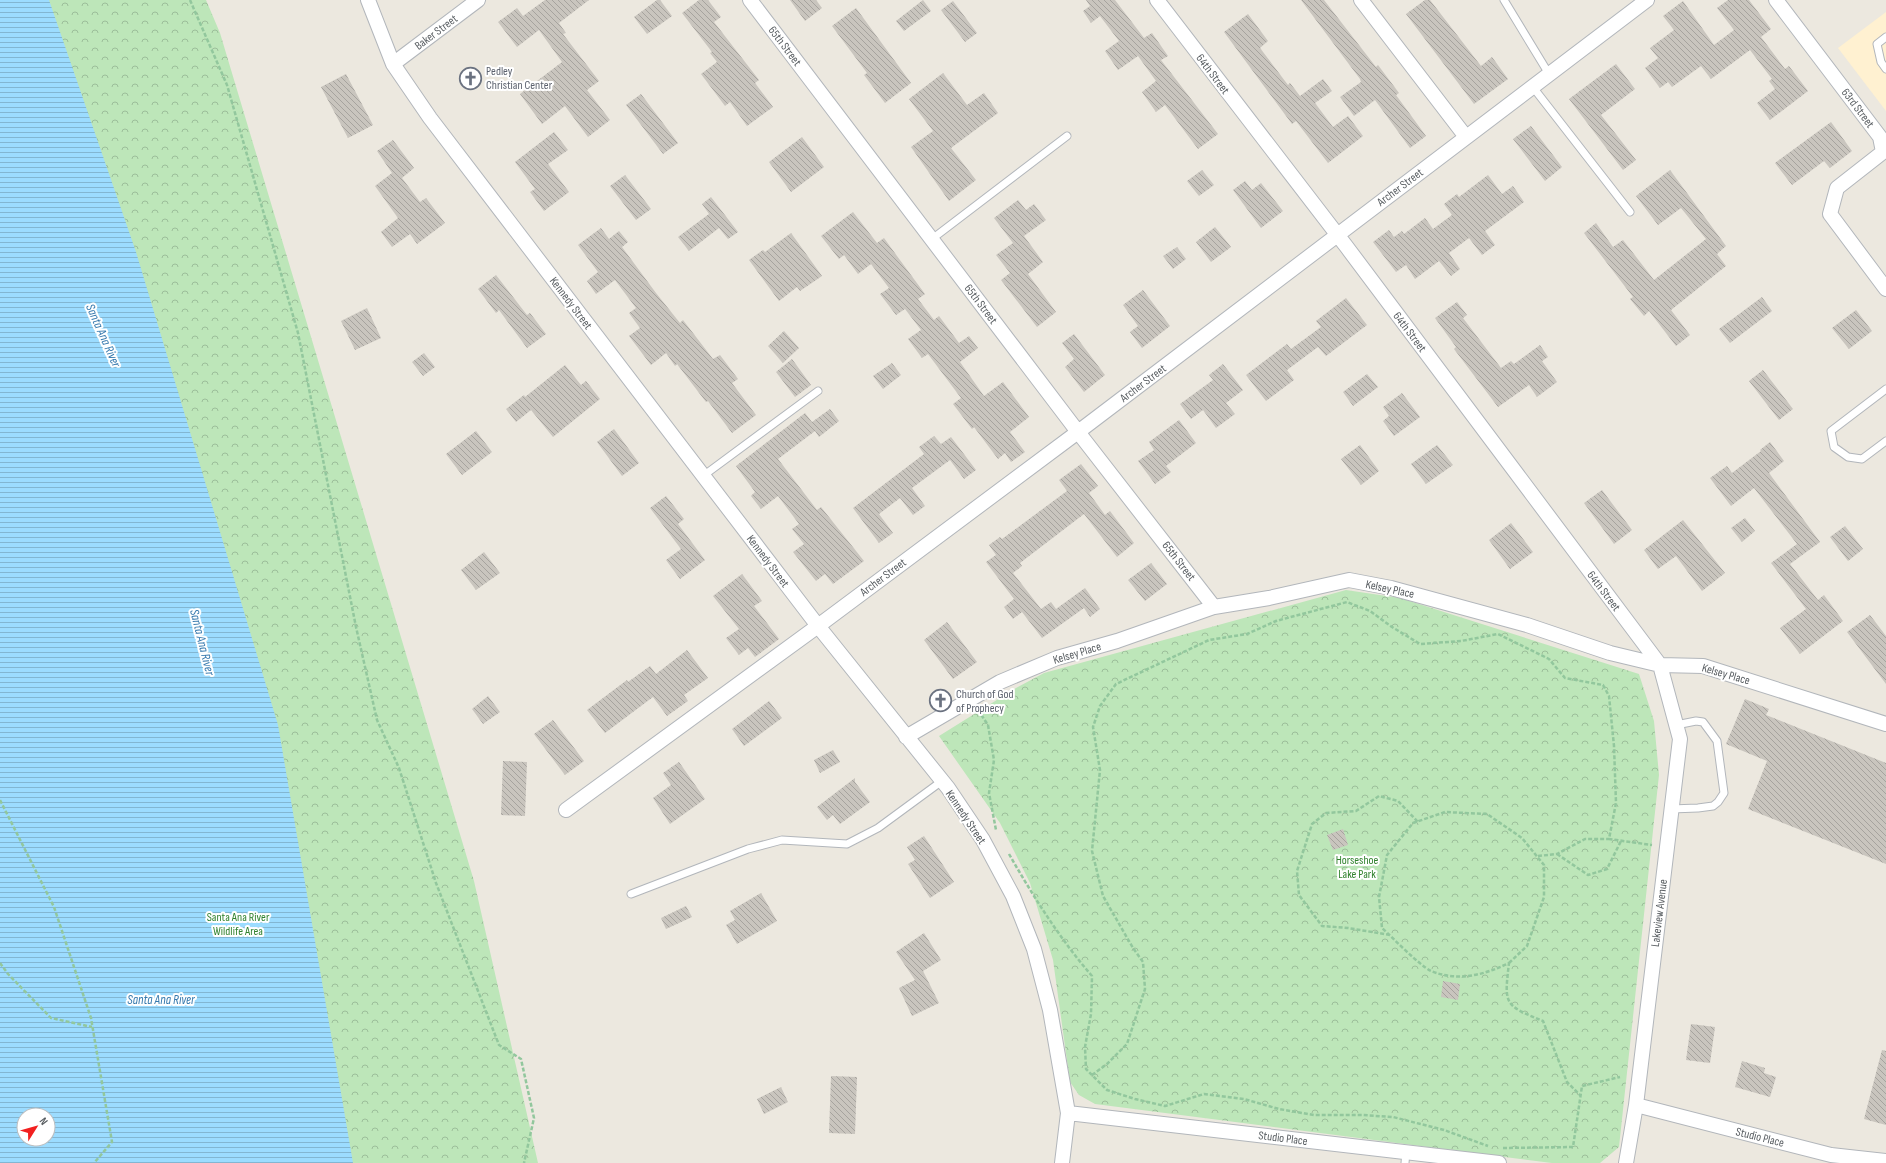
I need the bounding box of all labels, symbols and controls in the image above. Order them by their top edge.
street label: Baker Street [412,11,461,53]
street label: 65th Street [765,23,805,69]
street label: 64th Street [1193,51,1233,98]
place label: Pedley Christian Center [486,64,553,93]
church icon: Pedley Christian Center [458,65,484,91]
street label: 63rd Street [1838,86,1878,131]
street label: Archer Street [1373,165,1427,210]
street label: Kennedy Street [546,274,595,333]
street label: 65th Street [961,281,1001,327]
water label: Santa Ana River [82,301,125,371]
street label: 64th Street [1390,309,1430,356]
street label: Archer Street [1116,361,1170,406]
street label: Kennedy Street [743,532,792,591]
street label: 65th Street [1159,539,1199,584]
street label: Archer Street [856,555,910,600]
street label: 64th Street [1584,568,1624,615]
street label: Kelsey Place [1364,577,1416,602]
water label: Santa Ana River [186,608,218,678]
street label: Kelsey Place [1051,639,1103,668]
street label: Kelsey Place [1700,660,1752,689]
place label: Church of God of Prophecy [956,687,1013,716]
church icon: Church of God of Prophecy [928,688,954,714]
street label: Kennedy Street [942,787,989,847]
park label: Horseshoe Lake Park [1336,853,1379,882]
street label: Lakeview Avenue [1648,878,1671,948]
park label: Santa Ana River Wildlife Area [207,910,270,939]
water label: Santa Ana River [127,992,196,1008]
north arrow [16,1107,56,1147]
text: N [37,1115,51,1128]
street label: Studio Place [1734,1124,1786,1151]
street label: Studio Place [1257,1128,1309,1149]

